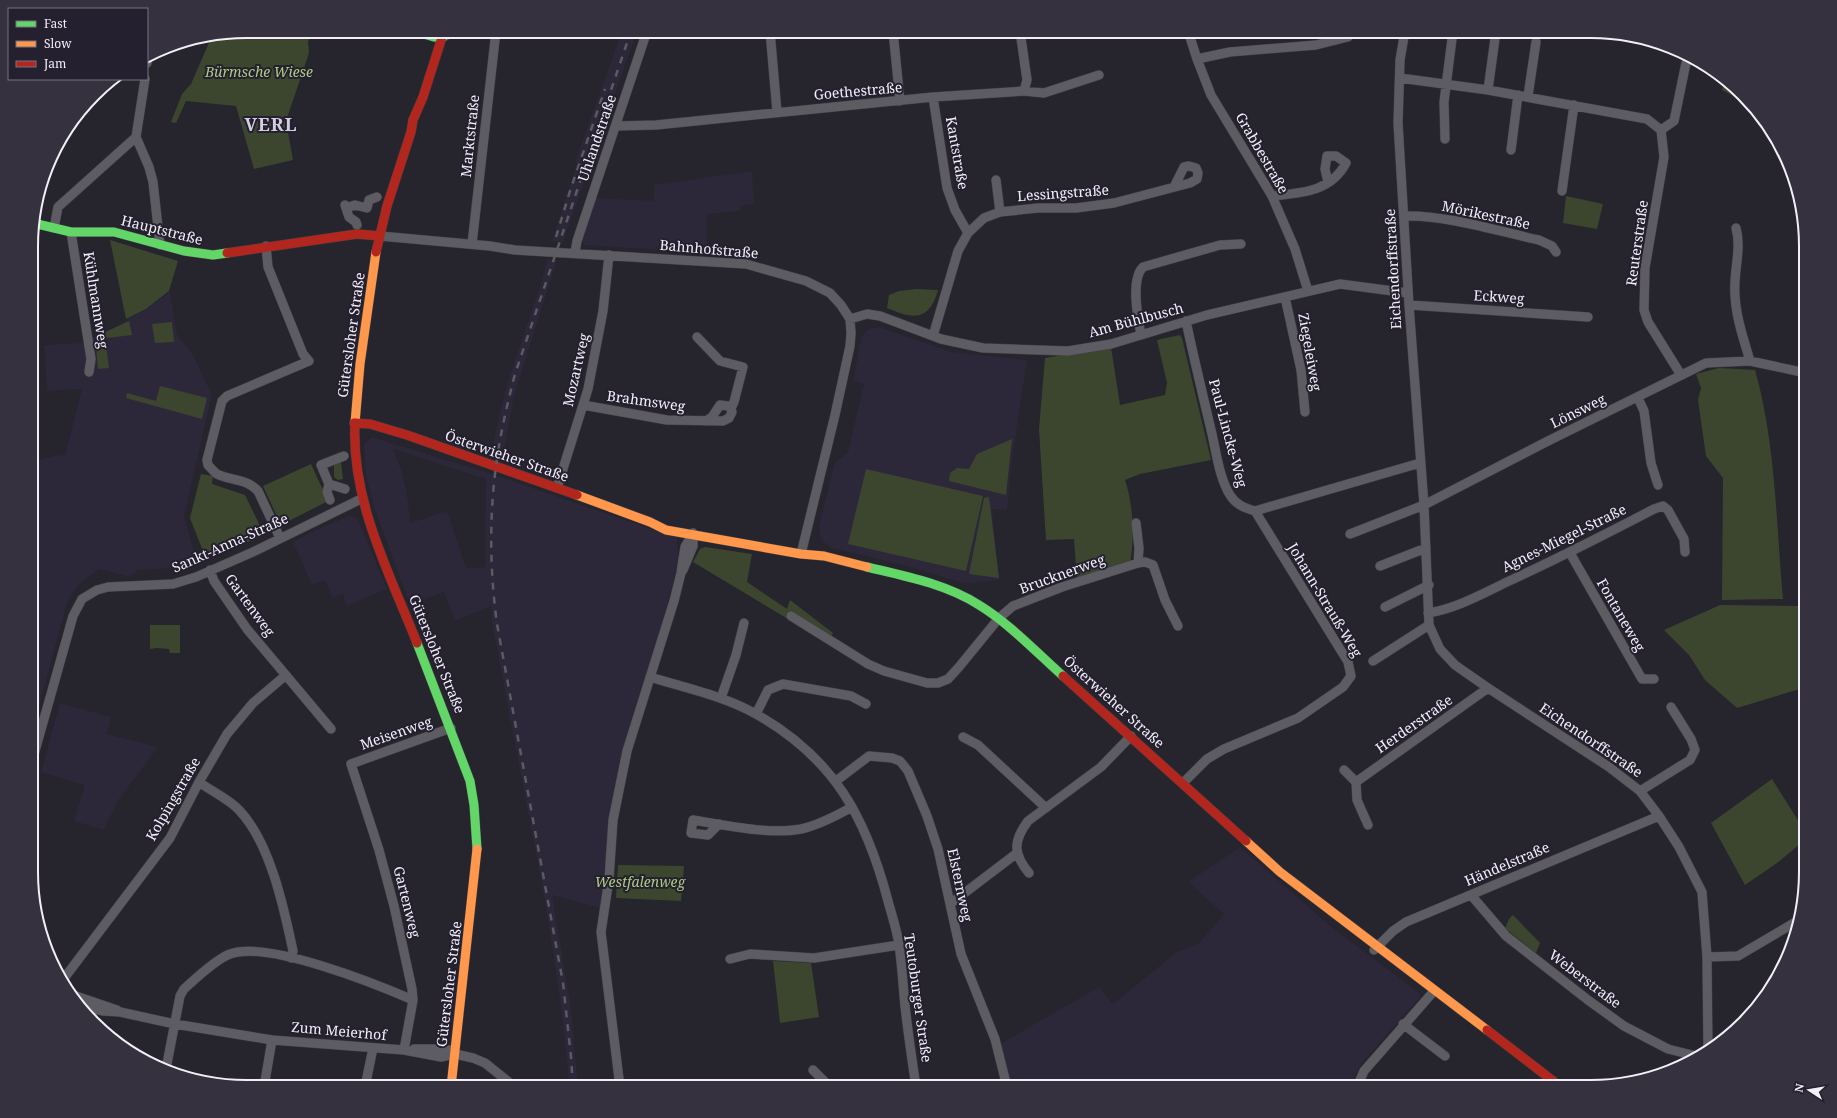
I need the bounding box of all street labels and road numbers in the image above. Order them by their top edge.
street label: Goethestraße [813,77,903,104]
street label: Uhlandstraße [573,92,620,184]
street label: Marktstraße [456,94,483,178]
street label: Grabbestraße [1231,109,1293,197]
street label: Kantstraße [942,115,973,191]
street label: Lessingstraße [1016,180,1109,205]
street label: Mörikestraße [1440,196,1532,233]
street label: Reuterstraße [1621,199,1652,287]
street label: Eichendorffstraße [1380,208,1405,330]
street label: Hauptstraße [119,210,205,249]
street label: Bahnhofstraße [659,235,759,262]
street label: Kühlmannweg [79,250,114,350]
street label: Gütersloher Straße [332,271,369,399]
street label: Eckweg [1473,285,1526,308]
street label: Am Bühlbusch [1086,298,1186,341]
street label: Ziegeleiweg [1294,312,1327,393]
street label: Mozartweg [558,331,593,408]
street label: Paul-Lincke-Weg [1205,377,1252,490]
street label: Brahmsweg [606,386,687,415]
street label: Lönsweg [1547,389,1609,432]
street label: Österwieher Straße [443,425,572,486]
street label: Agnes-Miegel-Straße [1498,499,1629,576]
street label: Sankt-Anna-Straße [169,508,291,577]
street label: Johann-Strauß-Weg [1283,538,1367,661]
street label: Brucknerweg [1016,549,1108,598]
street label: Gartenweg [221,570,280,640]
street label: Fontaneweg [1593,575,1650,655]
street label: Gütersloher Straße [405,592,470,716]
street label: Österwieher Straße [1060,651,1169,752]
street label: Herderstraße [1371,690,1456,757]
street label: Eichendorffstraße [1536,698,1647,781]
street label: Meisenweg [357,711,435,754]
street label: Kolpingstraße [141,753,204,844]
street label: Händelstraße [1461,837,1552,890]
street label: Elsternweg [943,846,978,924]
street label: Gartenweg [389,864,426,940]
street label: Gütersloher Straße [431,920,466,1048]
street label: Teutoburger Straße [900,932,937,1064]
street label: Weberstraße [1545,945,1625,1012]
street label: Zum Meierhof [291,1017,389,1044]

